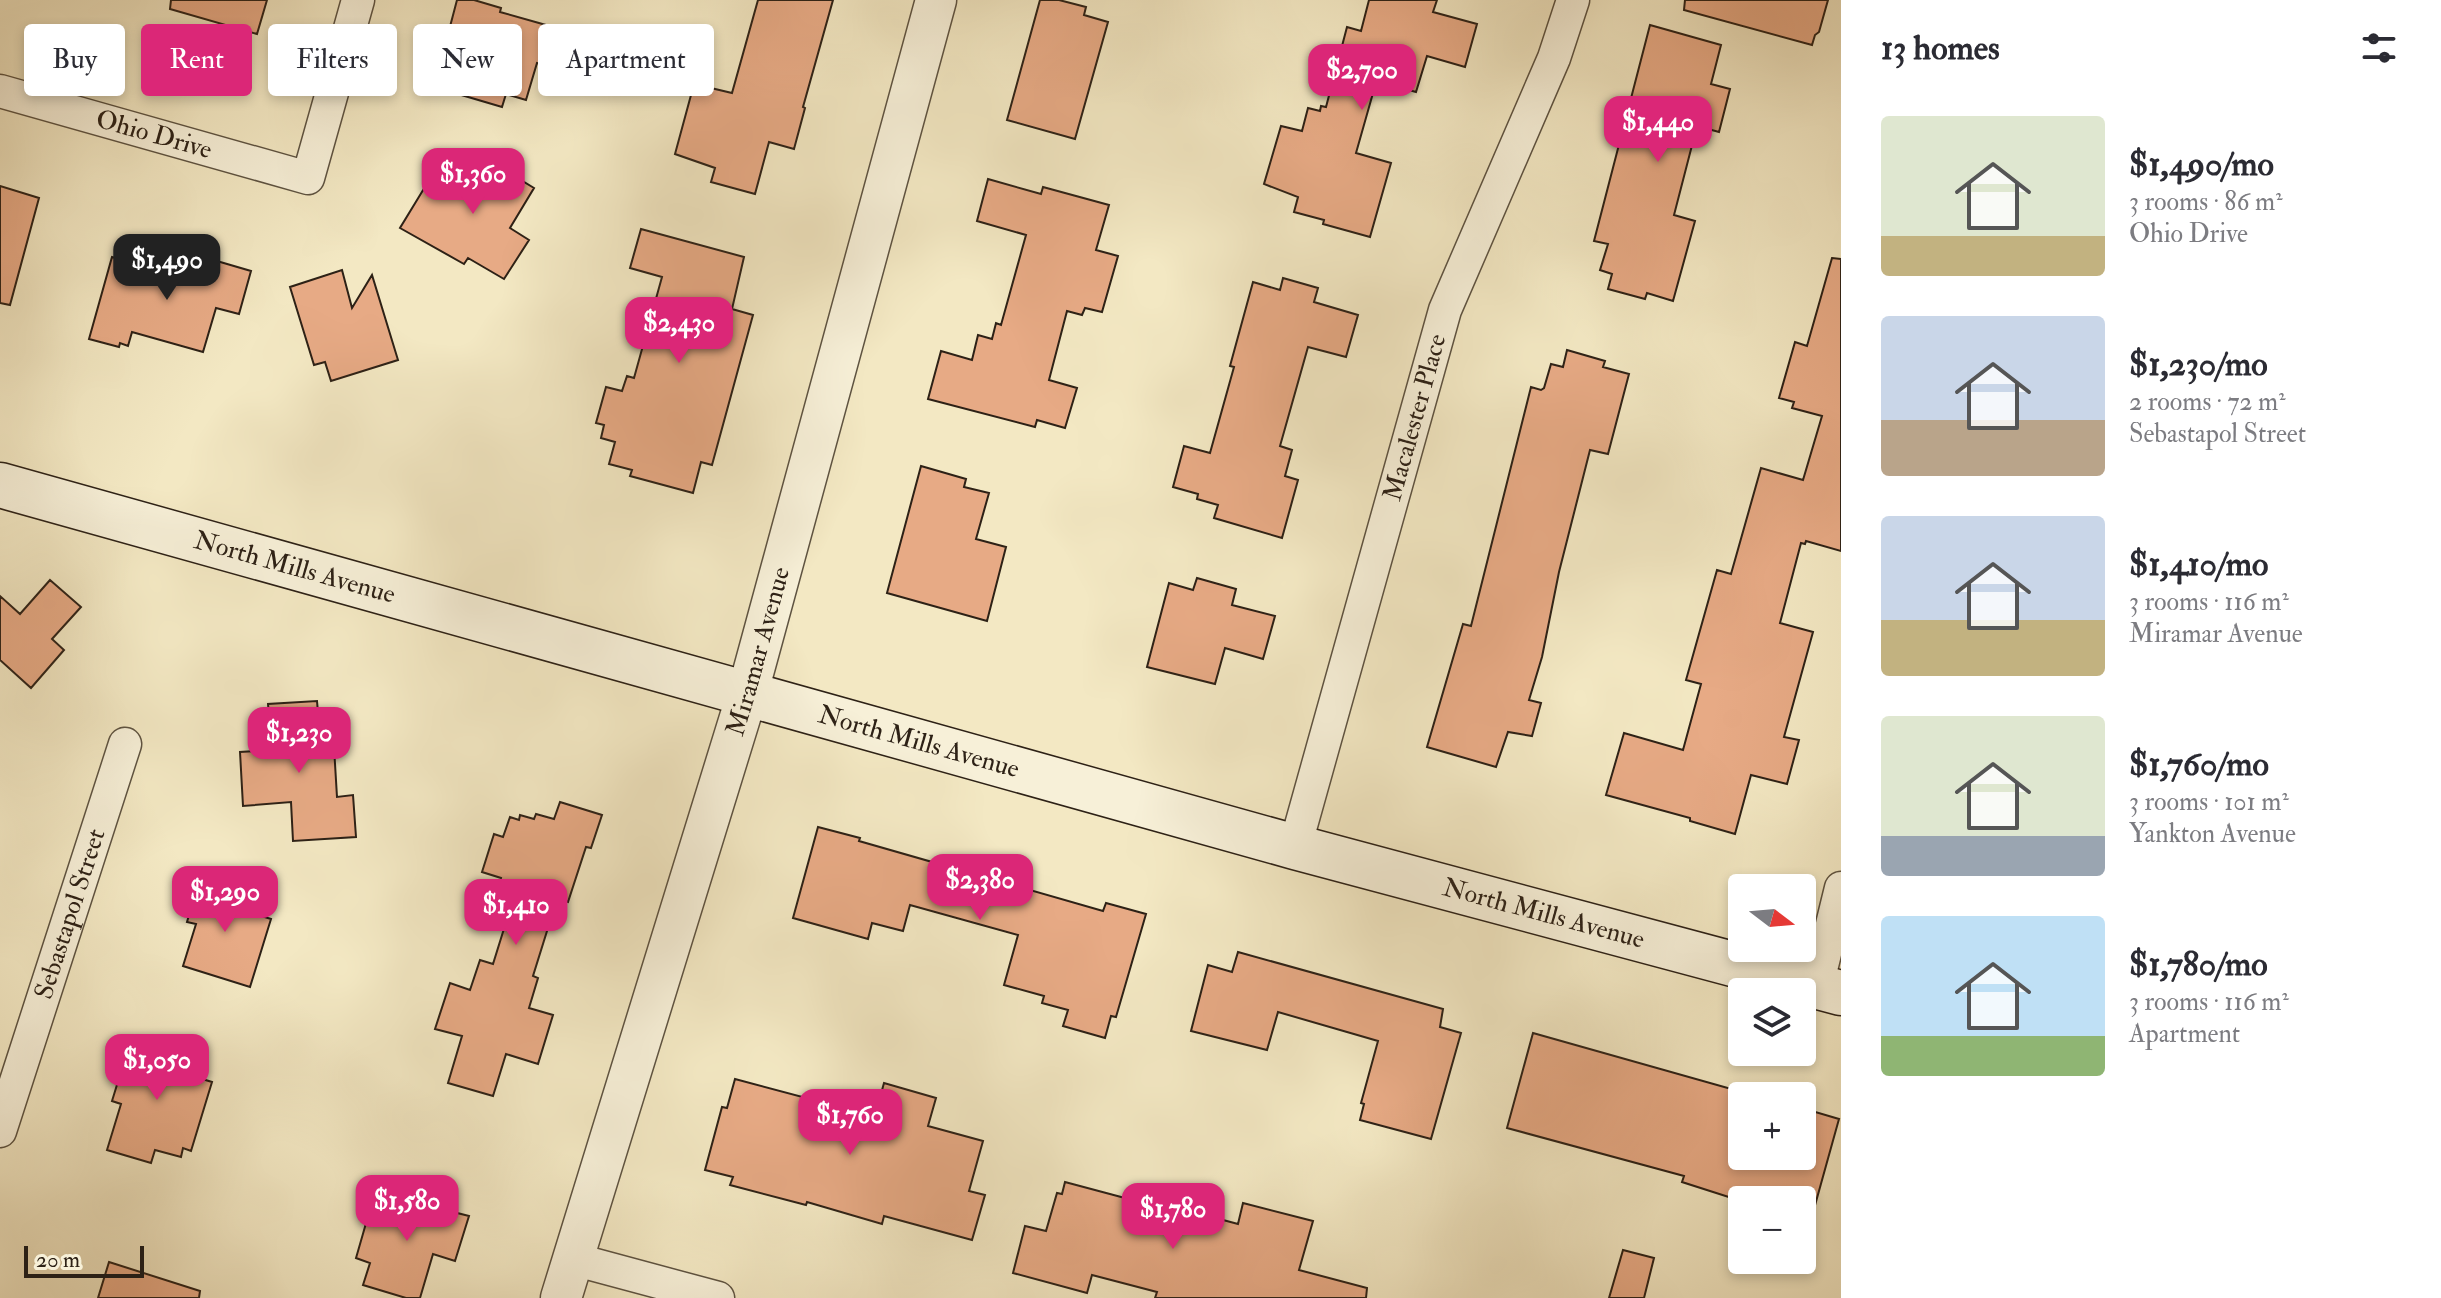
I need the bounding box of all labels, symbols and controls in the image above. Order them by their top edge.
chip: Buy [24,24,125,96]
chip: Rent [141,24,252,96]
chip: Filters [268,24,397,96]
chip: New [413,24,522,96]
chip: Apartment [538,24,714,96]
icon: filters [2357,26,2401,70]
text: 13 homes [1881,27,2000,70]
pin: $2,700 [1297,44,1427,112]
text: $2,700 [1326,54,1398,86]
pin: $1,440 [1593,96,1723,164]
street label: Ohio Drive [92,103,216,166]
text: $1,440 [1622,106,1694,138]
text: $1,490/mo [2129,143,2274,186]
pin: $1,360 [408,148,538,216]
icon: home [1945,148,2041,244]
text: $1,360 [440,158,506,190]
text: 3 rooms · 86 m² [2129,186,2283,218]
text: Ohio Drive [2129,218,2248,250]
pin: $1,490 [102,234,232,302]
text: $1,490 [131,244,203,276]
pin: $2,430 [614,297,744,365]
text: $2,430 [643,307,715,339]
street label: Macalester Place [1376,330,1454,504]
text: $1,230/mo [2129,343,2268,386]
icon: home [1945,348,2041,444]
text: 2 rooms · 72 m² [2129,386,2286,418]
text: Sebastapol Street [2129,418,2306,450]
street label: North Mills Avenue [190,524,399,611]
text: $1,410/mo [2129,543,2268,586]
icon: home [1945,548,2041,644]
street label: Miramar Avenue [719,563,797,740]
text: 3 rooms · 116 m² [2129,586,2289,618]
text: Miramar Avenue [2129,618,2303,650]
street label: North Mills Avenue [814,698,1023,785]
pin: $1,230 [234,707,364,775]
text: $1,230 [266,717,332,749]
text: $1,760/mo [2129,743,2269,786]
icon: home [1945,748,2041,844]
text: 3 rooms · 101 m² [2129,786,2289,818]
text: Yankton Avenue [2129,818,2296,850]
street label: Sebastapol Street [28,825,113,1003]
pin: $2,380 [915,854,1045,922]
text: $2,380 [945,864,1015,896]
pin: $1,290 [160,866,290,934]
street label: North Mills Avenue [1439,871,1648,956]
north arrow [1728,874,1816,962]
map controls [1728,874,1816,1274]
text: $1,290 [190,876,260,908]
pin: $1,410 [451,879,581,947]
text: $1,410 [482,889,550,921]
text: $1,780/mo [2129,943,2268,986]
icon: home [1945,948,2041,1044]
button: layers [1728,978,1816,1066]
text: 3 rooms · 116 m² [2129,986,2289,1018]
text: Apartment [2129,1018,2240,1050]
pin: $1,050 [92,1034,222,1102]
text: $1,050 [123,1044,191,1076]
button: + [1728,1082,1816,1170]
pin: $1,760 [785,1089,915,1157]
text: $1,760 [816,1099,884,1131]
pin: $1,580 [342,1175,472,1243]
pin: $1,780 [1108,1183,1238,1251]
text: $1,580 [374,1185,440,1217]
button: − [1728,1186,1816,1274]
text: $1,780 [1140,1193,1206,1225]
scale bar [24,1242,144,1278]
text: 20 m [36,1246,80,1274]

